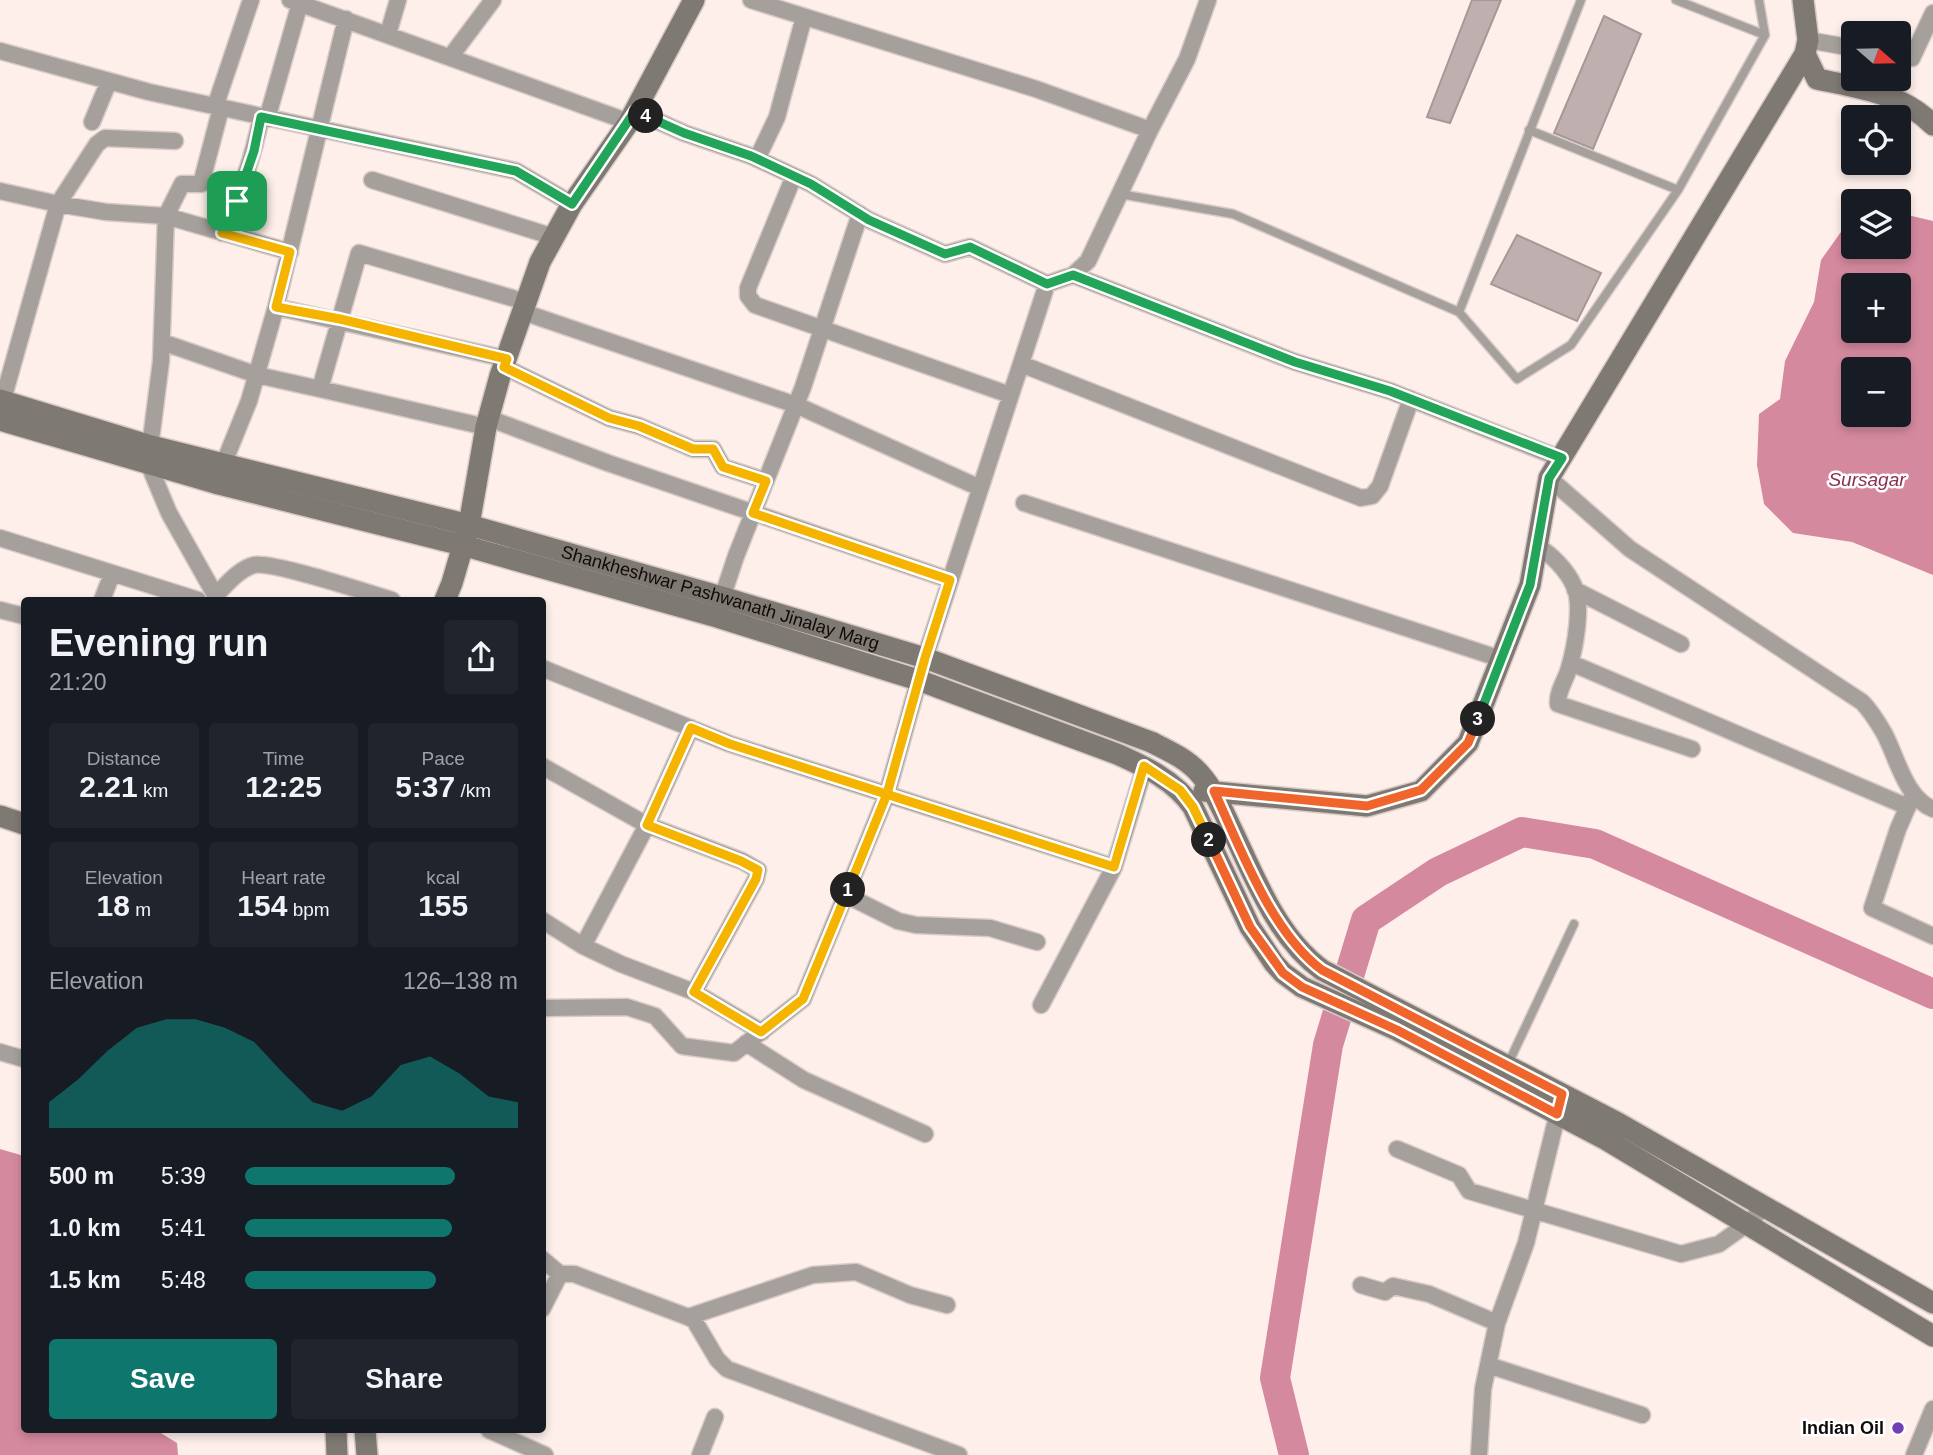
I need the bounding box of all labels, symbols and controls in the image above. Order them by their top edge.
north arrow [1841,21,1911,91]
map controls [1841,21,1911,427]
pin: 4 [628,99,664,134]
text: 4 [640,105,651,126]
button: locate [1841,105,1911,175]
pin [207,171,267,231]
icon: arrive [218,182,256,220]
button: layers [1841,189,1911,259]
button: + [1841,273,1911,343]
button: − [1841,357,1911,427]
water label: Sursagar [1828,469,1906,490]
street label: Shankheshwar Pashwanath Jinalay Marg [559,542,882,654]
button: share [444,620,518,694]
text: Evening run [49,622,269,664]
text: 21:20 [49,669,107,695]
pin: 3 [1460,702,1496,736]
text: 3 [1472,708,1483,729]
text: Distance [87,748,161,769]
text: Time [263,748,304,769]
text: Pace [422,748,465,769]
text: 2.21 [79,770,138,803]
text: 12:25 [245,770,322,803]
text: 5:37 [395,770,455,803]
text: km [138,780,168,801]
text: /km [455,780,491,801]
pin: 2 [1192,822,1226,858]
text: 2 [1203,829,1214,850]
text: Elevation [85,867,163,888]
text: Heart rate [241,867,326,888]
text: kcal [426,867,460,888]
pin: 1 [830,872,866,908]
text: 1 [842,879,853,900]
text: 18 [97,889,130,922]
text: 154 [237,889,287,922]
text: 155 [418,889,468,922]
text: m [130,899,151,920]
text: bpm [287,899,330,920]
text: Elevation [49,968,144,994]
text: 126–138 m [403,968,518,994]
text: 500 m [49,1163,114,1189]
text: 5:39 [161,1163,206,1189]
text: 1.0 km [49,1215,121,1241]
text: 5:41 [161,1215,206,1241]
text: 1.5 km [49,1267,121,1293]
text: 5:48 [161,1267,206,1293]
button: Save [49,1339,277,1419]
button: Share [291,1339,518,1419]
place label: Indian Oil [1802,1418,1884,1438]
marker: Indian Oil [1890,1420,1906,1436]

